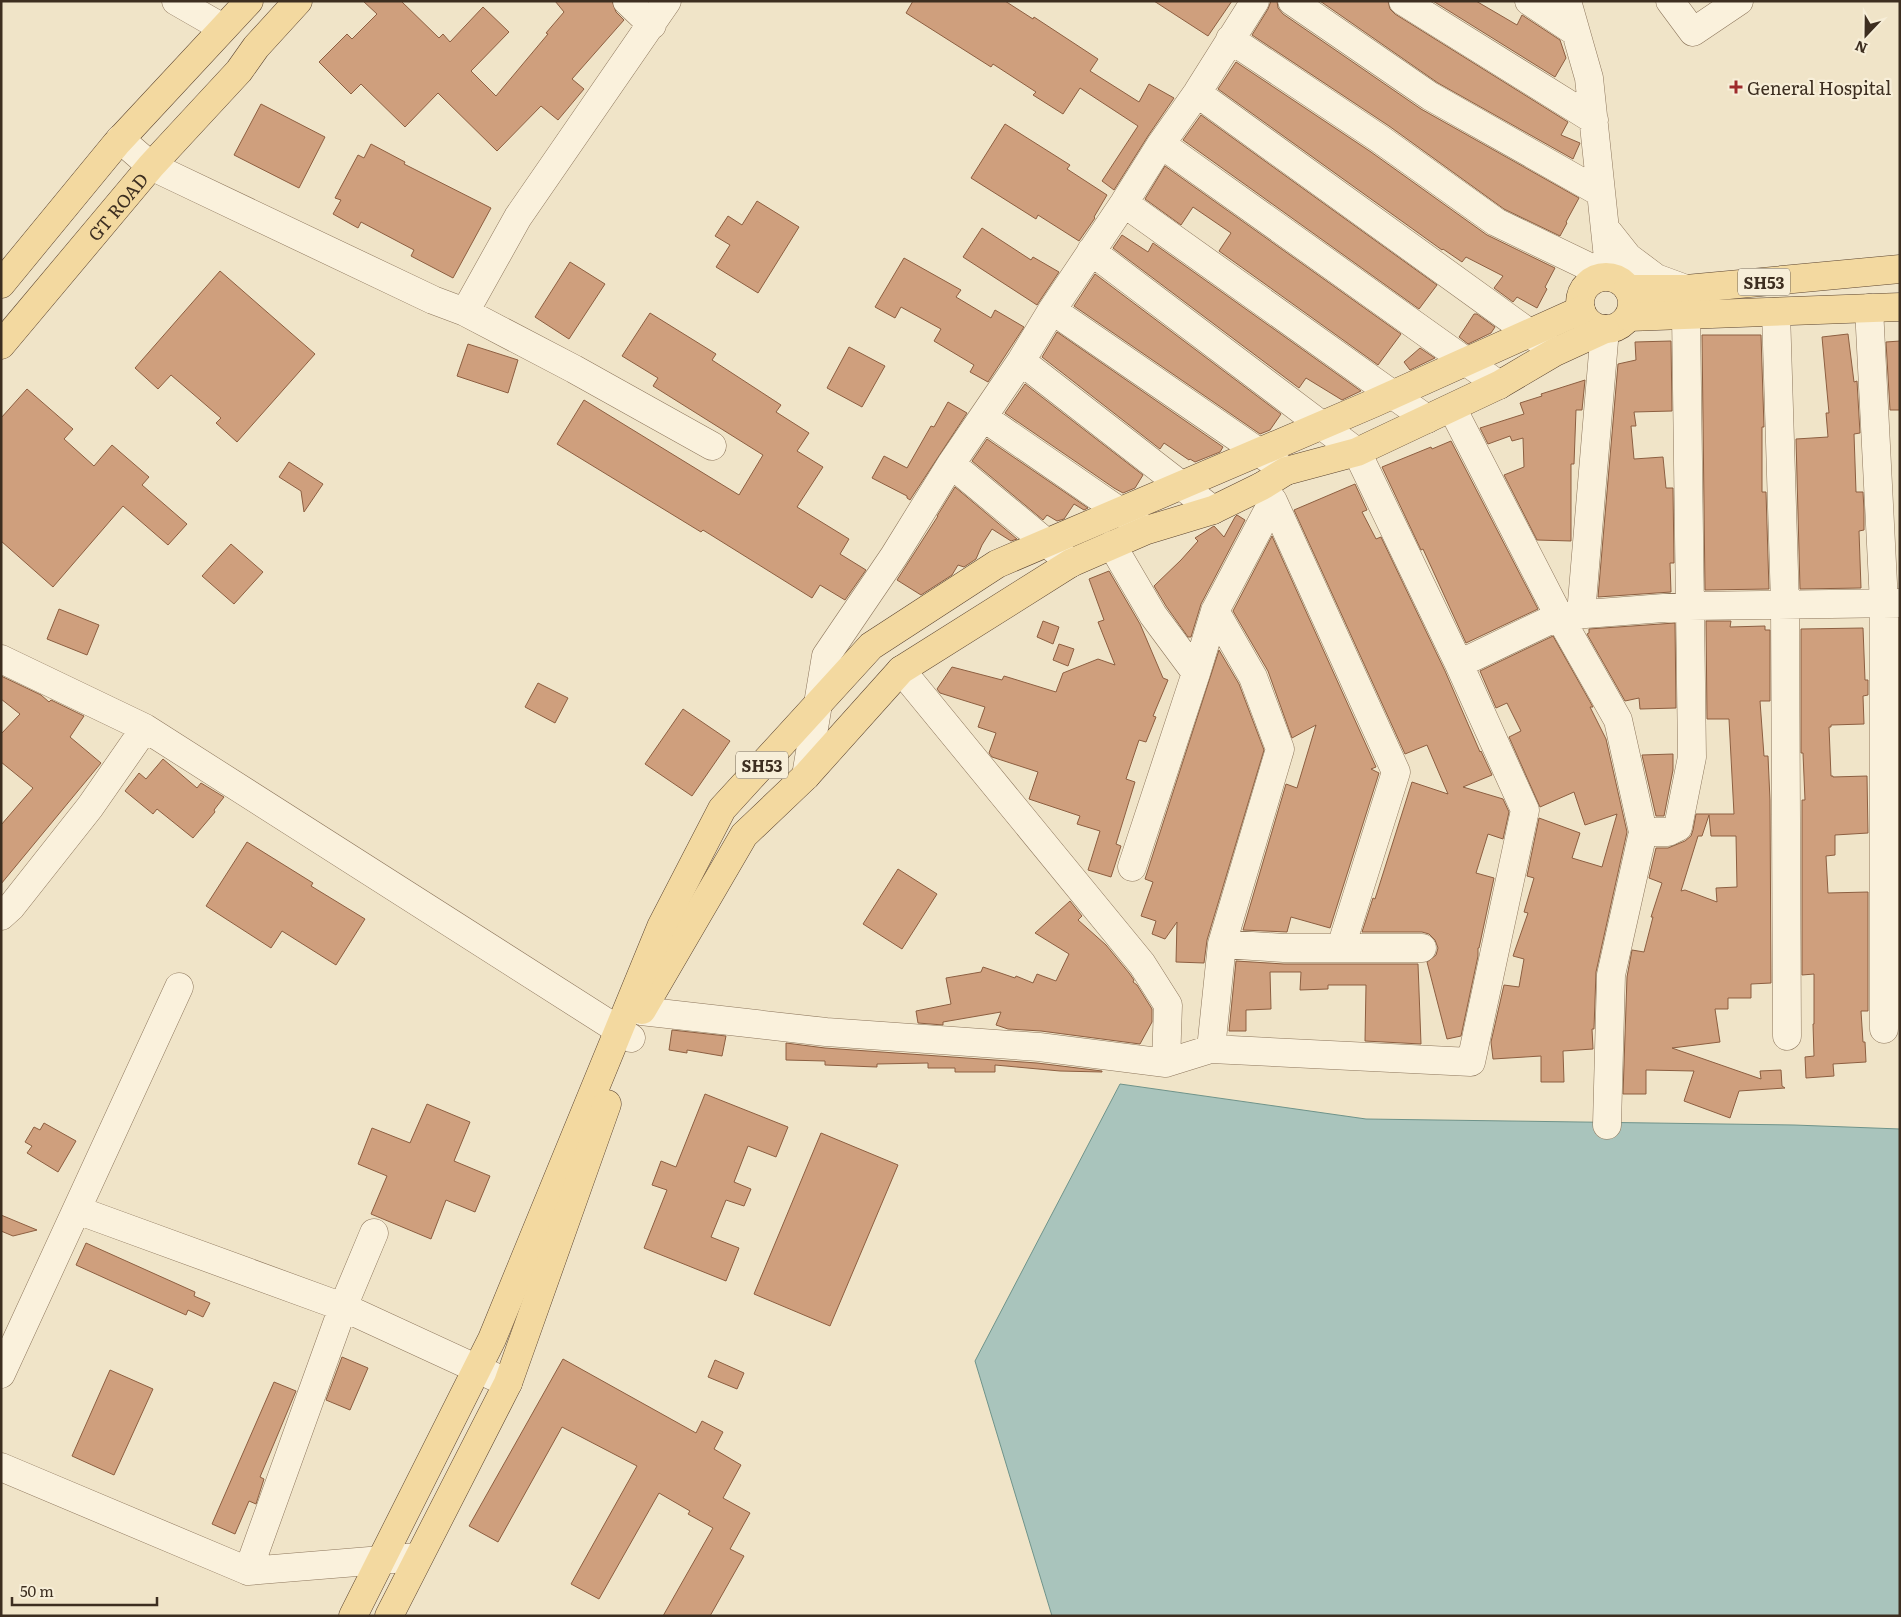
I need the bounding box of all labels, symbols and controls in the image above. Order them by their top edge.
north arrow [1841,10,1891,60]
text: N [1851,36,1870,59]
place label: General Hospital [1747,74,1891,101]
marker: General Hospital [1729,80,1743,94]
street label: GT ROAD [81,166,154,246]
road number: SH53 [1738,268,1790,296]
road number: SH53 [736,752,788,778]
scale bar [12,1574,158,1606]
text: 50 m [20,1579,54,1602]

